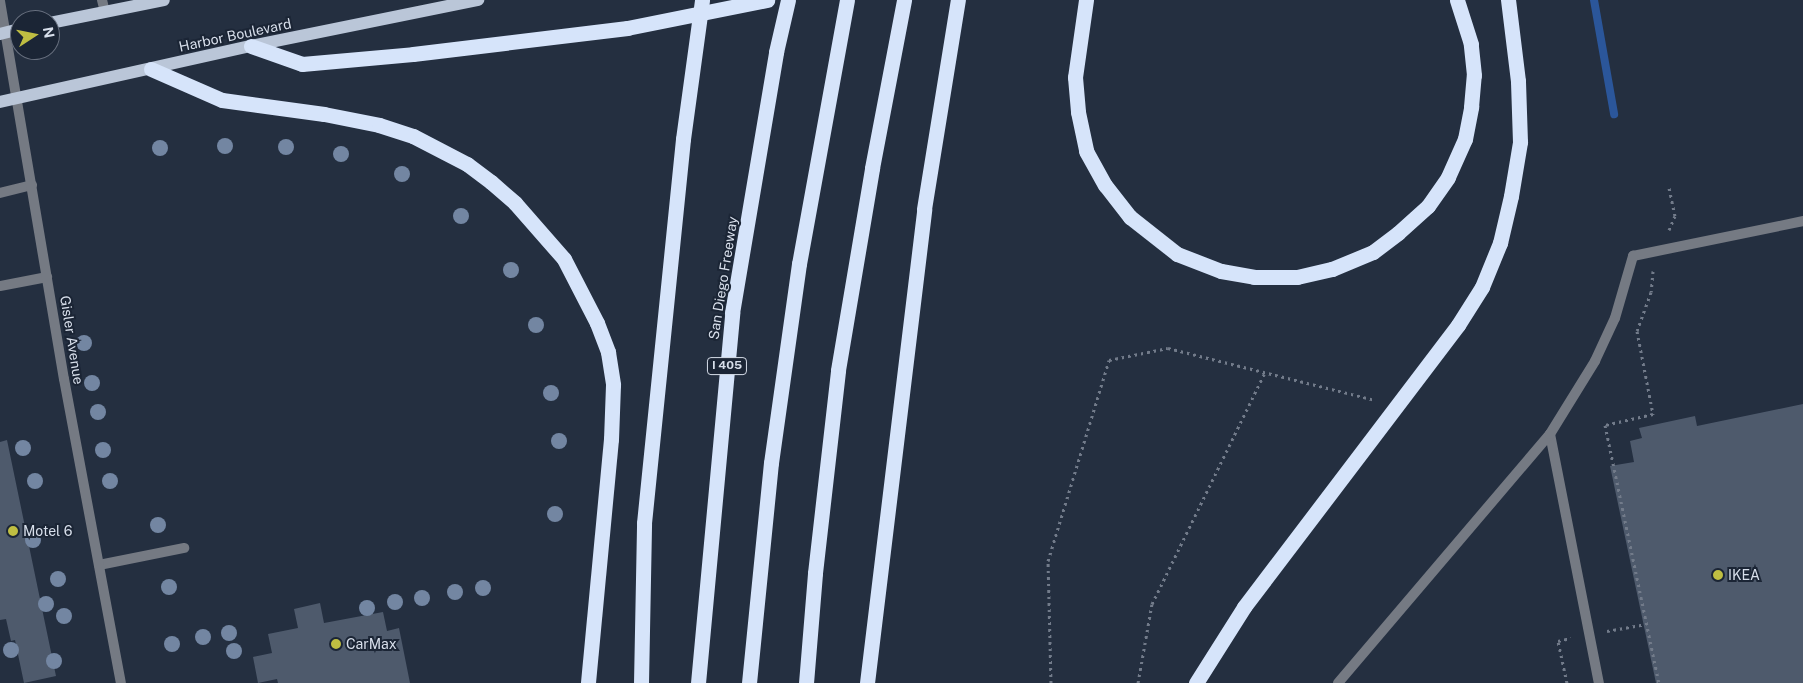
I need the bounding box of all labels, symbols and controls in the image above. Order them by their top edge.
north arrow [10,10,60,60]
street label: Harbor Boulevard [177,15,293,55]
text: N [40,25,58,39]
street label: San Diego Freeway [705,215,741,341]
street label: Gisler Avenue [57,294,87,386]
road number: I 405 [706,356,748,376]
place label: Motel 6 [23,523,72,539]
marker: Motel 6 [7,525,19,537]
place label: IKEA [1728,567,1760,583]
marker: IKEA [1712,569,1724,581]
place label: CarMax [346,636,397,652]
marker: CarMax [330,638,342,650]

